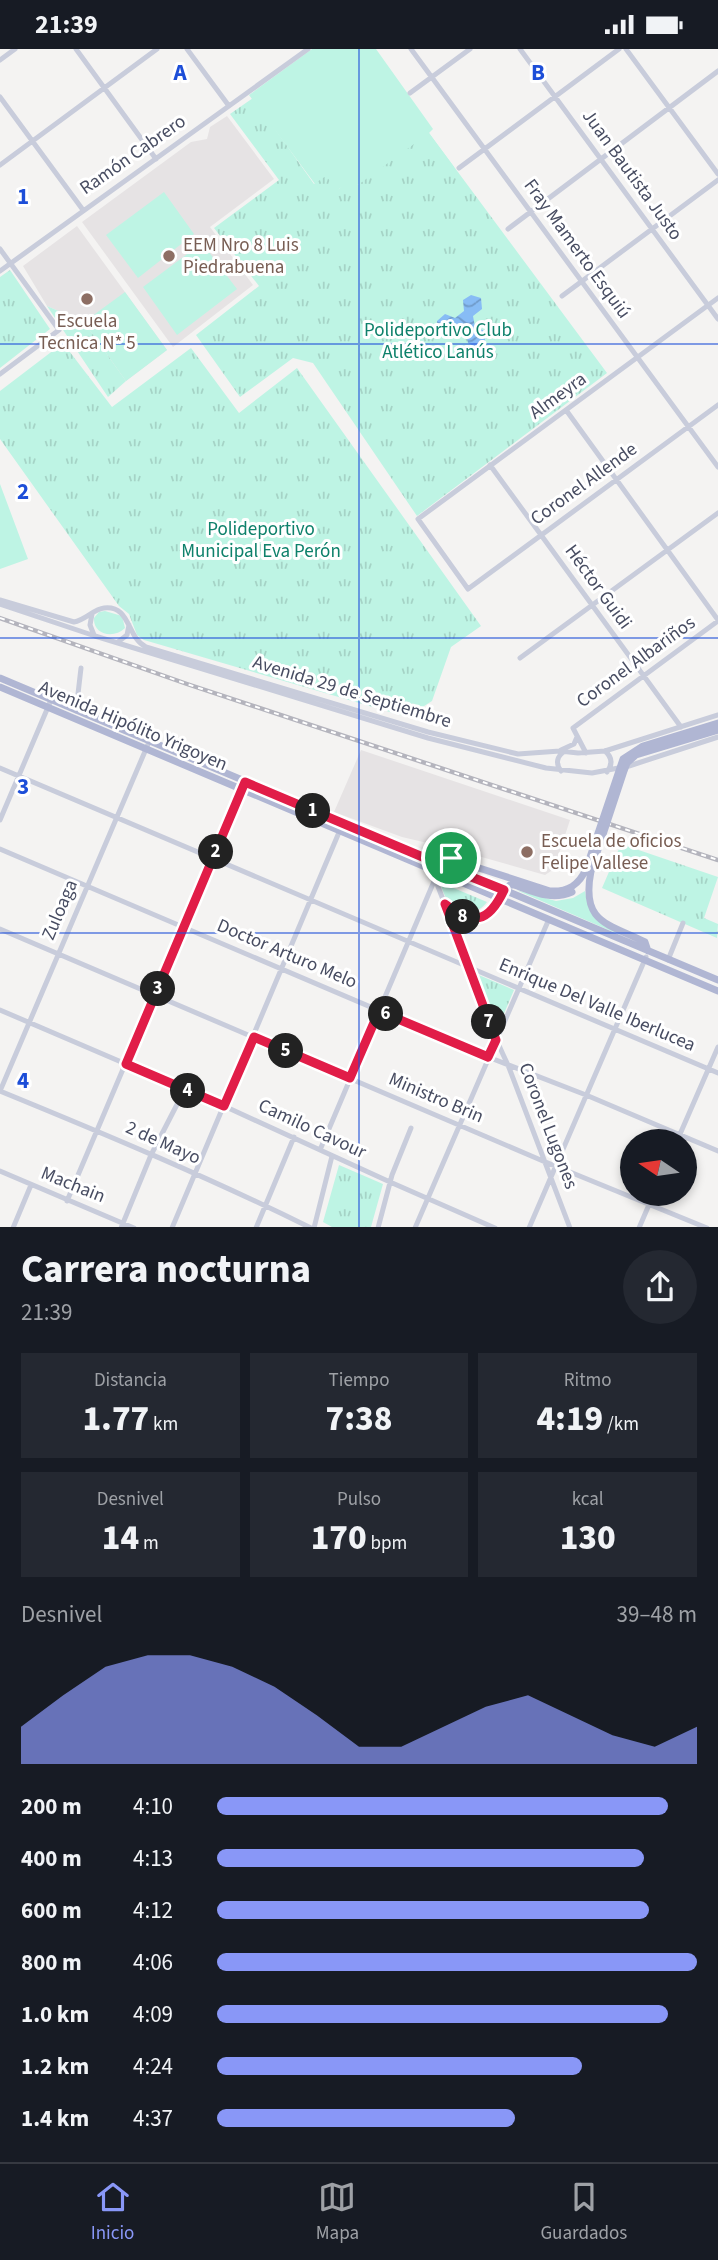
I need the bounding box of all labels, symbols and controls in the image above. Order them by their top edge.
text: 21:39 [35,6,98,43]
text: A [172,56,187,89]
text: B [531,56,545,89]
street label: Juan Bautista Justo [575,104,689,246]
street label: Ramón Cabrero [74,108,192,202]
street label: Fray Mamerto Esquiú [517,174,637,324]
text: 1 [17,180,29,213]
place label: EEM Nro 8 Luis Piedrabuena [183,232,299,281]
marker: EEM Nro 8 Luis Piedrabuena [161,248,177,264]
marker: Escuela Tecnica N* 5 [79,291,95,307]
place label: Escuela Tecnica N* 5 [38,308,136,357]
park label: Polideportivo Club Atlético Lanús [364,317,512,366]
street label: Almeyra [524,366,592,426]
street label: Coronel Allende [525,436,643,532]
text: 2 [17,475,29,508]
park label: Polideportivo Municipal Eva Perón [181,516,341,565]
street label: Héctor Guidi [558,539,638,635]
street label: Coronel Albariños [571,610,701,714]
street label: Avenida 29 de Septiembre [249,649,455,735]
street label: Avenida Hipólito Yrigoyen [34,674,232,778]
text: 3 [17,770,29,803]
pin: 1 [296,793,330,829]
text: 1 [307,797,318,824]
pin [421,828,481,888]
place label: Escuela de oficios Felipe Vallese [541,828,681,877]
pin: 2 [198,835,234,869]
text: 2 [210,838,221,865]
icon: arrive [432,839,470,877]
marker: Escuela de oficios Felipe Vallese [519,844,535,860]
street label: Zuloaga [35,876,85,944]
pin: 8 [446,899,480,935]
text: 8 [457,903,468,930]
street label: Doctor Arturo Melo [213,912,361,996]
street label: Enrique Del Valle Iberlucea [495,951,699,1059]
pin: 3 [140,971,176,1007]
text: 3 [152,975,163,1002]
pin: 6 [368,997,404,1031]
text: 6 [380,1000,391,1027]
pin: 7 [472,1005,506,1039]
text: 7 [483,1008,494,1035]
pin: 5 [268,1033,304,1069]
text: 5 [280,1037,291,1064]
street label: Coronel Lugones [512,1059,584,1193]
text: 4 [17,1064,29,1097]
street label: Ministro Brin [384,1066,488,1130]
pin: 4 [170,1073,206,1109]
text: 4 [182,1077,193,1104]
street label: Camilo Cavour [254,1092,371,1166]
street label: 2 de Mayo [121,1114,205,1172]
north arrow [620,1129,696,1206]
map controls [620,1129,697,1206]
street label: Machain [37,1160,109,1210]
text: Carrera nocturna [21,1243,311,1297]
button: share [623,1250,697,1324]
text: 21:39 [21,1296,72,1329]
text: Distancia [94,1367,167,1394]
text: Tiempo [329,1367,389,1394]
text: Ritmo [564,1367,612,1394]
text: 1.77 [82,1394,149,1444]
text: 7:38 [326,1394,392,1444]
text: 4:19 [536,1394,603,1444]
text: km [149,1411,178,1438]
text: /km [603,1411,639,1438]
text: Desnivel [97,1486,164,1513]
text: Pulso [337,1486,381,1513]
text: kcal [572,1486,604,1513]
text: 14 [102,1513,139,1563]
text: 170 [311,1513,367,1563]
text: 130 [560,1513,616,1563]
text: m [139,1530,159,1557]
text: bpm [367,1530,407,1557]
text: Desnivel [21,1598,102,1631]
text: 39–48 m [617,1598,697,1631]
text: 200 m [21,1790,82,1823]
text: 4:10 [133,1790,173,1823]
text: 400 m [21,1842,82,1875]
text: 4:13 [133,1842,173,1875]
text: 600 m [21,1894,82,1927]
text: 4:12 [133,1894,173,1927]
text: 800 m [21,1946,82,1979]
text: 4:06 [133,1946,173,1979]
text: 1.0 km [21,1998,89,2031]
text: 4:09 [133,1998,173,2031]
text: 1.2 km [21,2050,89,2083]
text: 4:24 [133,2050,173,2083]
text: 1.4 km [21,2102,89,2135]
text: 4:37 [133,2102,173,2135]
tab: Inicio [91,2178,134,2247]
tab: Mapa [316,2178,359,2247]
tab: Guardados [540,2178,627,2247]

